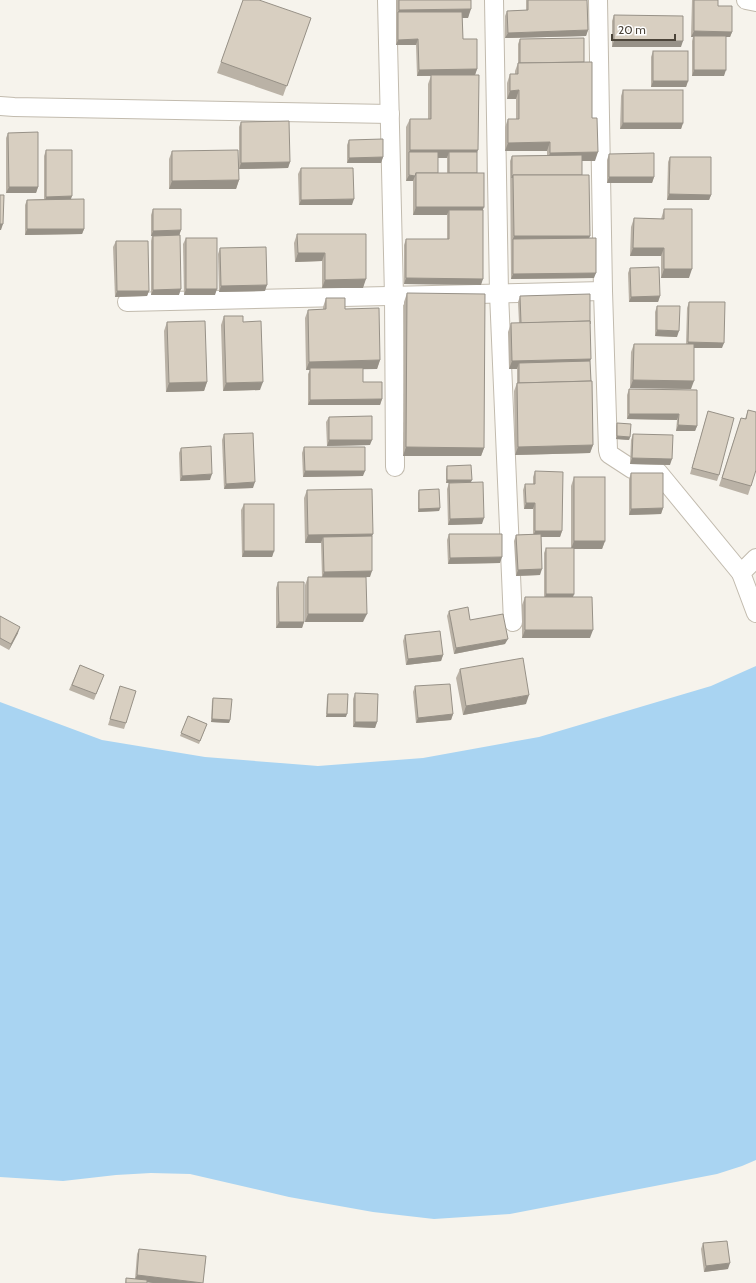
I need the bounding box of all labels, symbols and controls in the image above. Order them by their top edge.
scale bar [612,16,675,42]
text: 20 m [618,22,646,37]

